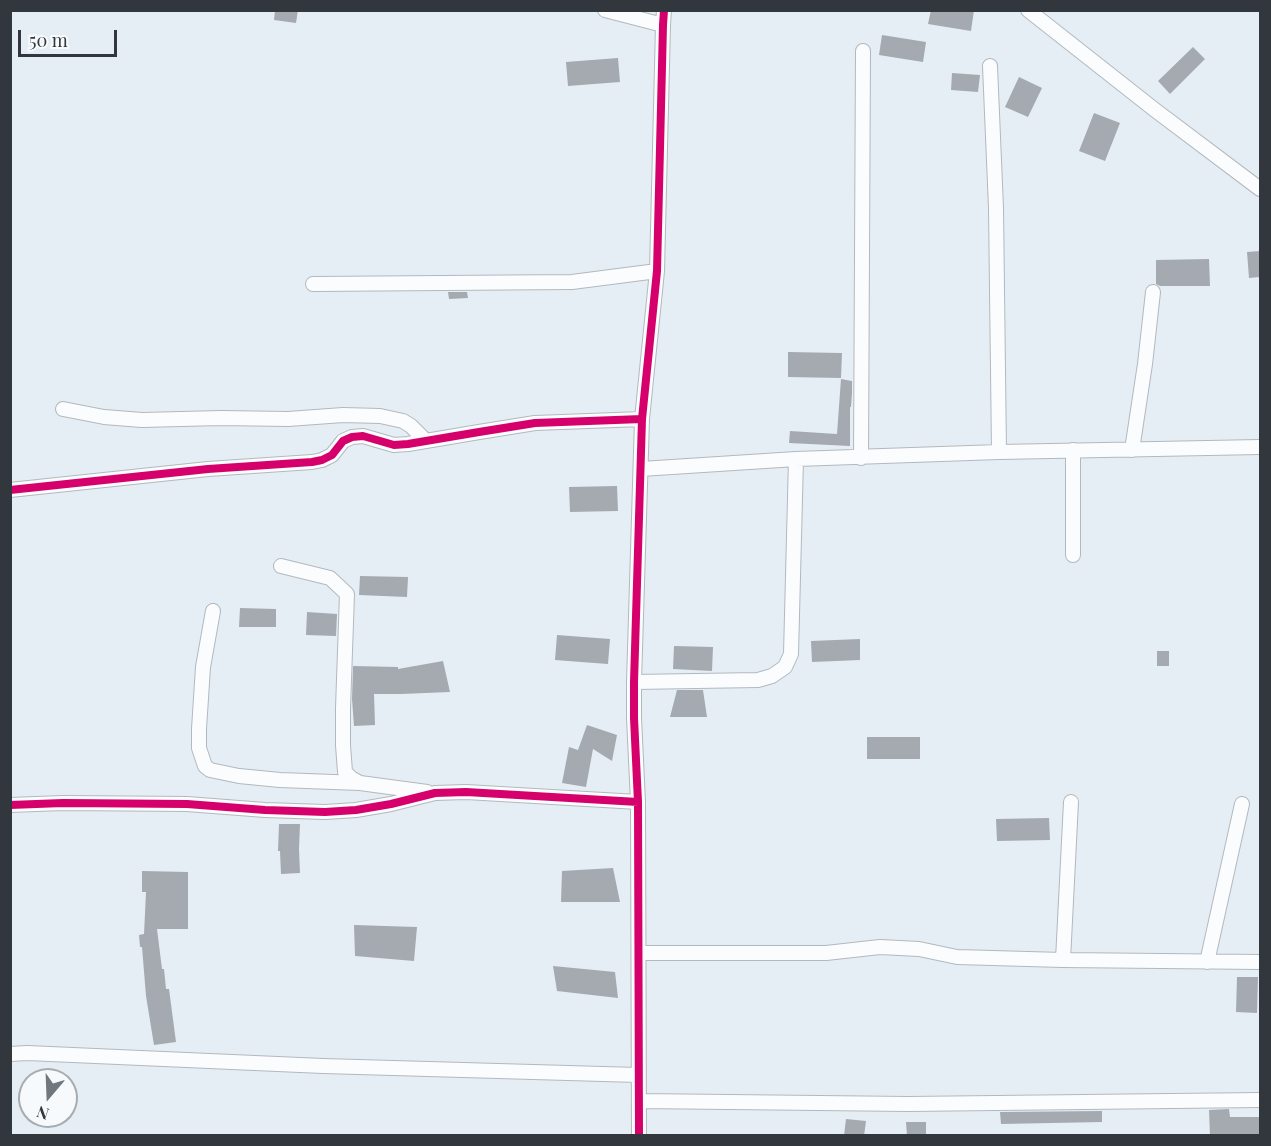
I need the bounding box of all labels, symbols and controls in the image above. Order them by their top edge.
scale bar [21,18,120,56]
text: 50 m [29,28,68,52]
north arrow [18,1068,78,1128]
text: N [34,1102,52,1125]

